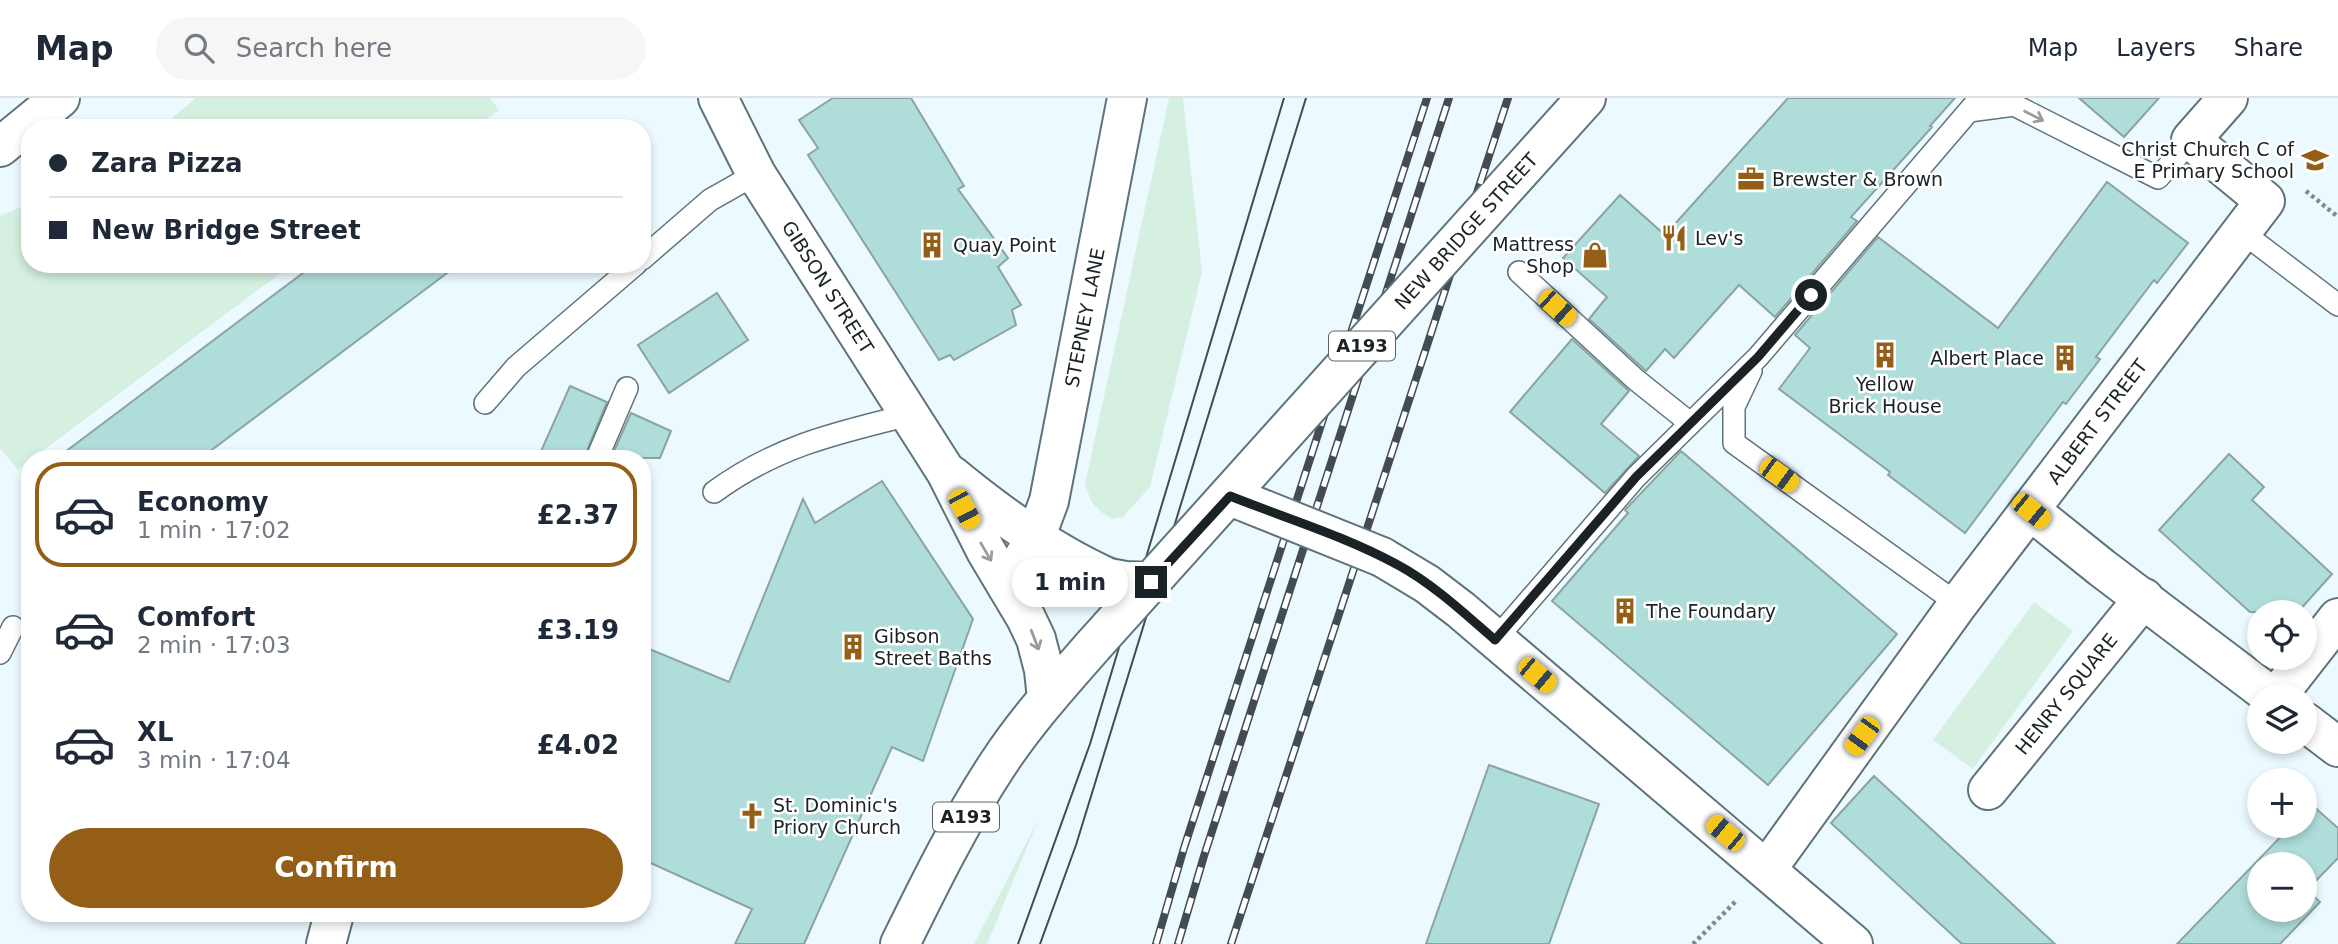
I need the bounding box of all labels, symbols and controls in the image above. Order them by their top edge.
search box [156,17,646,80]
text: Map [35,29,114,68]
icon: search [180,29,218,67]
text: Search here [236,33,392,63]
text: Map [2028,34,2078,62]
text: Layers [2116,34,2196,62]
text: Share [2234,34,2303,62]
one-way arrow [2023,109,2044,123]
place label: Christ Church C of E Primary School [2121,138,2295,182]
school or university icon: Christ Church C of E Primary School [2300,145,2330,175]
text: Zara Pizza [91,148,243,178]
street label: NEW BRIDGE STREET [1390,148,1542,314]
office icon: Brewster & Brown [1736,164,1766,194]
place label: Brewster & Brown [1772,168,1943,190]
text: New Bridge Street [91,215,361,245]
street label: GIBSON STREET [778,217,879,358]
restaurant icon: Lev's [1659,223,1689,253]
place label: Lev's [1695,227,1743,249]
building icon: Quay Point [917,230,947,260]
place label: Mattress Shop [1492,233,1574,277]
place label: Quay Point [953,234,1056,256]
shop icon: Mattress Shop [1580,240,1610,270]
street label: STEPNEY LANE [1060,246,1109,389]
route start [1795,279,1827,311]
car [1535,286,1580,330]
road number: A193 [1329,332,1395,360]
building icon: Yellow Brick House [1870,340,1900,370]
building icon: Albert Place [2050,343,2080,373]
place label: Albert Place [1930,347,2044,369]
street label: ALBERT STREET [2043,355,2152,488]
place label: Yellow Brick House [1828,373,1942,417]
car [1756,454,1803,496]
icon: car [53,483,116,546]
car [945,486,984,532]
text: Economy [137,487,268,517]
car [2009,490,2054,532]
text: £2.37 [537,500,619,530]
text: 1 min · 17:02 [137,517,291,543]
one-way arrow [979,541,993,561]
callout: 1 min [1011,558,1126,606]
route end [1135,566,1167,598]
text: 1 min [1034,569,1106,595]
building icon: The Foundary [1610,596,1640,626]
icon: car [53,598,116,661]
place label: The Foundary [1645,600,1776,622]
map controls [2247,600,2317,922]
button: locate [2247,600,2317,670]
text: Comfort [137,602,255,632]
text: £3.19 [537,615,619,645]
place label: Gibson Street Baths [874,625,992,669]
one-way arrow [1030,628,1043,650]
street label: HENRY SQUARE [2011,629,2122,759]
text: 2 min · 17:03 [137,632,291,658]
building icon: Gibson Street Baths [838,632,868,662]
car [1515,653,1560,697]
button: layers [2247,684,2317,754]
icon: car [53,713,116,776]
car [1842,713,1883,759]
text: XL [137,717,174,747]
text: £4.02 [537,730,619,760]
text: 3 min · 17:04 [137,747,291,773]
button: + [2247,768,2317,838]
place label: St. Dominic's Priory Church [773,794,901,838]
church icon: St. Dominic's Priory Church [737,801,767,831]
road number: A193 [933,802,999,832]
car [1703,811,1748,855]
button: Confirm [49,828,623,908]
button: − [2247,852,2317,922]

